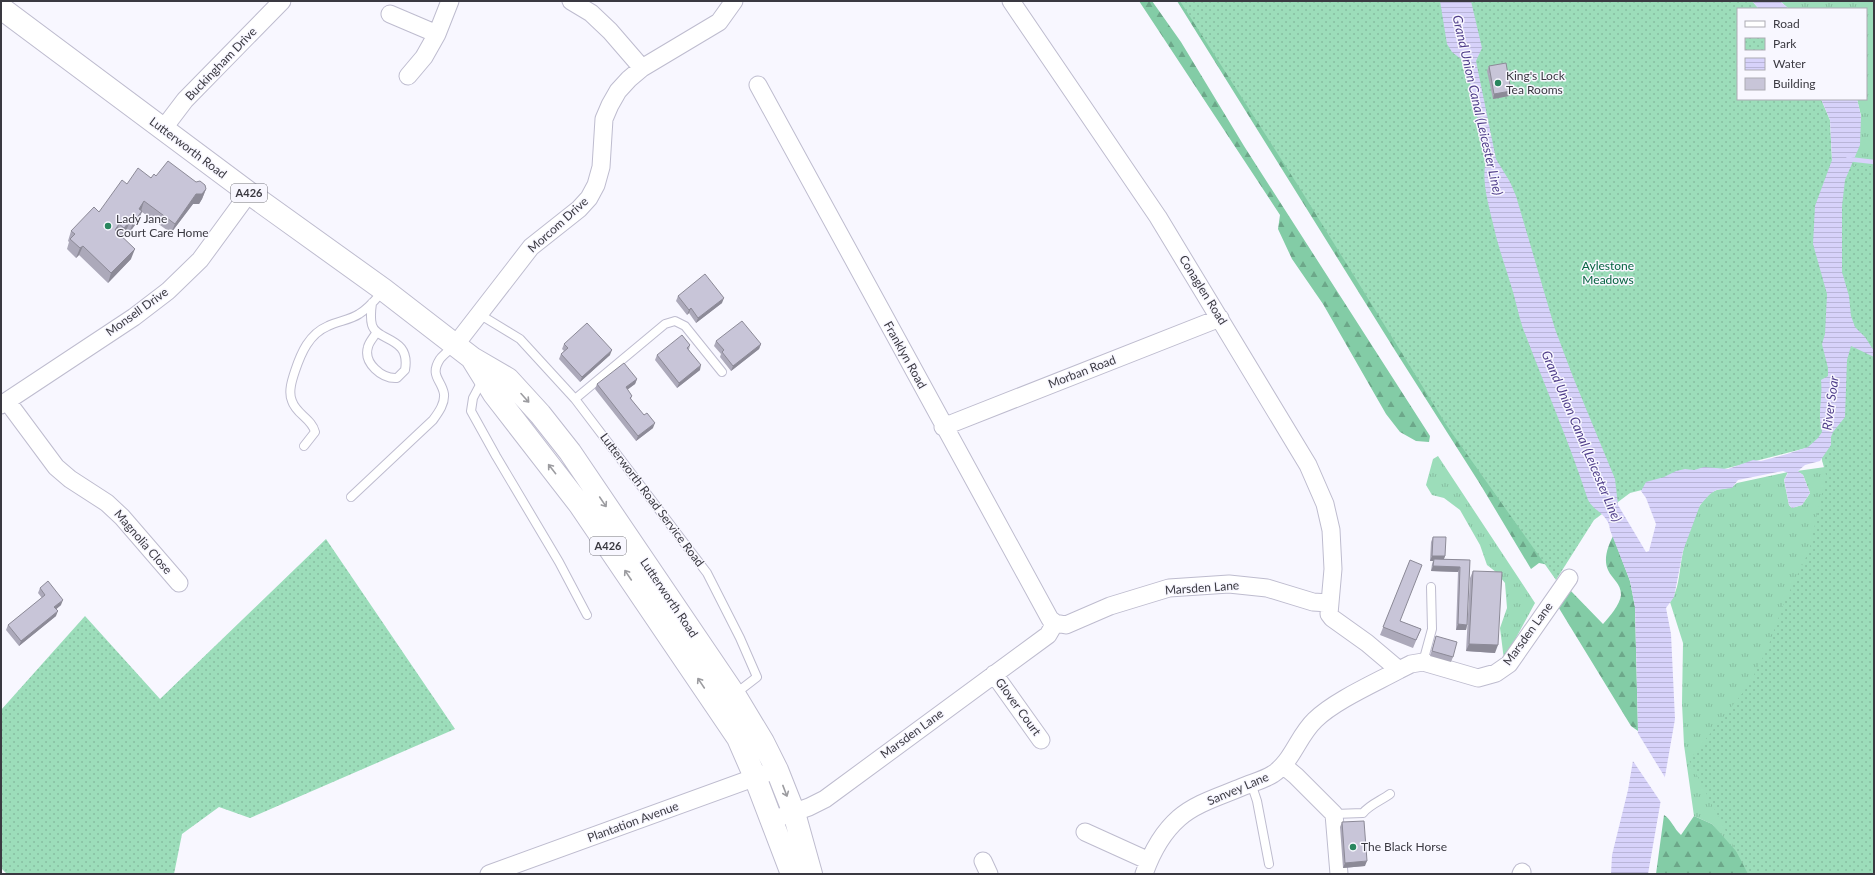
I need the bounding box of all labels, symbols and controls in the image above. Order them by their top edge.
legend [1737,8,1867,100]
water label: Grand Union Canal (Leicester Line) [1449,13,1507,197]
text: Road [1773,16,1800,31]
street label: Buckingham Drive [182,24,259,103]
text: Park [1773,36,1797,51]
text: Water [1773,56,1806,71]
place label: King's Lock Tea Rooms [1506,68,1566,97]
text: Building [1773,76,1816,91]
marker: King's Lock Tea Rooms [1493,78,1503,88]
street label: Lutterworth Road [147,114,230,181]
road number: A426 [231,184,267,202]
street label: Morcom Drive [524,194,591,256]
place label: Lady Jane Court Care Home [116,211,209,240]
marker: Lady Jane Court Care Home [103,221,113,231]
street label: Conaglen Road [1176,252,1231,327]
park label: Aylestone Meadows [1582,258,1634,287]
street label: Monsell Drive [103,284,171,339]
street label: Franklyn Road [881,318,930,391]
water label: Grand Union Canal (Leicester Line) [1539,348,1625,524]
street label: Morban Road [1046,352,1118,391]
water label: River Soar [1818,374,1842,431]
one-way arrow [521,393,530,403]
street label: Lutterworth Road Service Road [597,430,708,570]
one-way arrow [548,464,557,475]
one-way arrow [599,496,607,507]
street label: Magnolia Close [111,506,175,577]
road number: A426 [590,537,626,555]
street label: Lutterworth Road [637,555,702,640]
one-way arrow [624,570,632,581]
street label: Marsden Lane [1164,577,1240,598]
street label: Marsden Lane [1500,599,1556,668]
street label: Glover Court [992,675,1045,739]
one-way arrow [696,677,705,688]
street label: Marsden Lane [877,706,946,762]
street label: Sanvey Lane [1205,769,1271,808]
one-way arrow [782,785,790,797]
street label: Plantation Avenue [585,798,681,845]
place label: The Black Horse [1361,839,1447,854]
marker: The Black Horse [1348,842,1358,852]

